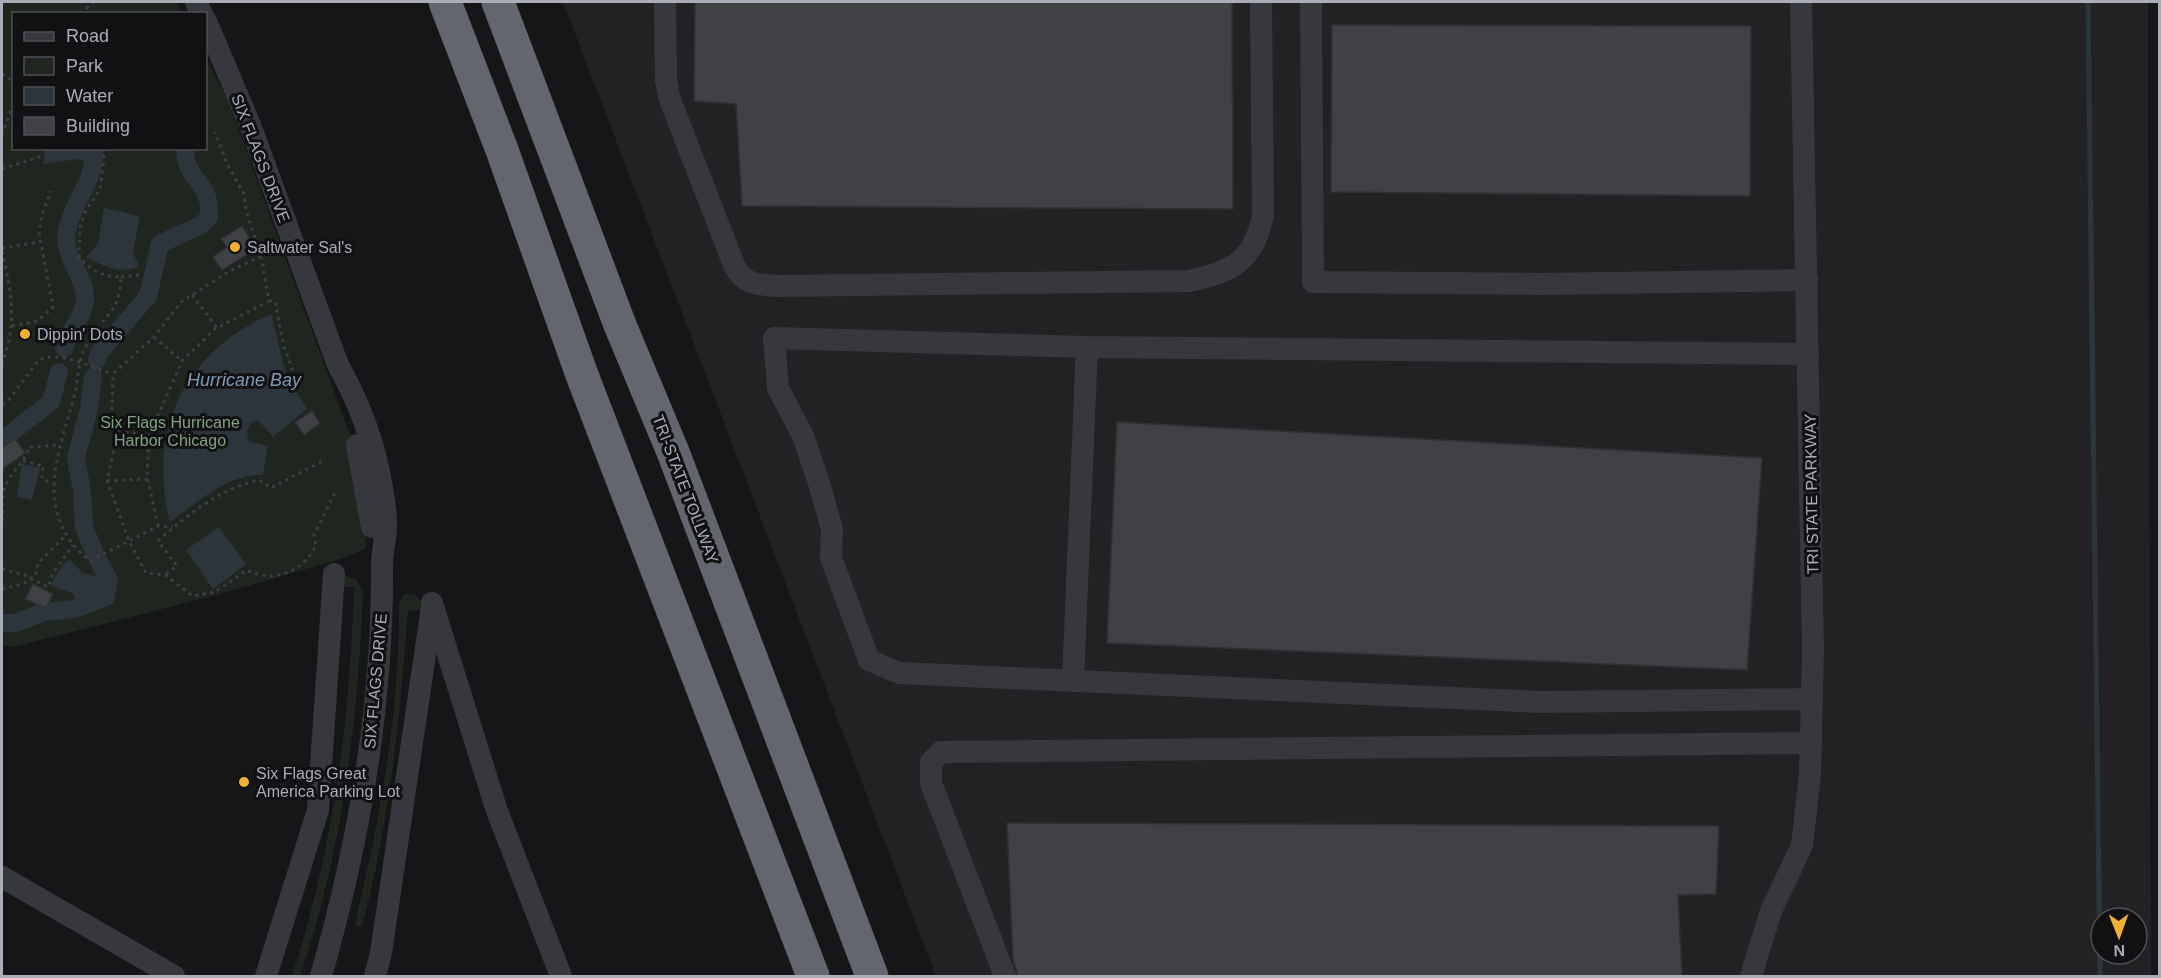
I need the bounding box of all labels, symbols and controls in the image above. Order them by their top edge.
legend [12,12,207,150]
text: Road [66,26,109,46]
text: Park [66,56,104,76]
text: Water [66,86,113,106]
street label: SIX FLAGS DRIVE [228,92,293,225]
text: Building [66,116,130,136]
place label: Saltwater Sal's [247,239,352,256]
marker: Saltwater Sal's [228,240,242,254]
place label: Dippin' Dots [37,326,123,343]
marker: Dippin' Dots [18,327,32,341]
water label: Hurricane Bay [187,370,302,390]
street label: TRI-STATE TOLLWAY [649,413,722,566]
street label: TRI STATE PARKWAY [1802,413,1821,575]
park label: Six Flags Hurricane Harbor Chicago [100,414,240,449]
street label: SIX FLAGS DRIVE [361,613,390,750]
place label: Six Flags Great America Parking Lot [256,765,401,800]
marker: Six Flags Great America Parking Lot [237,775,251,789]
north arrow [2089,906,2149,966]
text: N [2113,942,2125,959]

